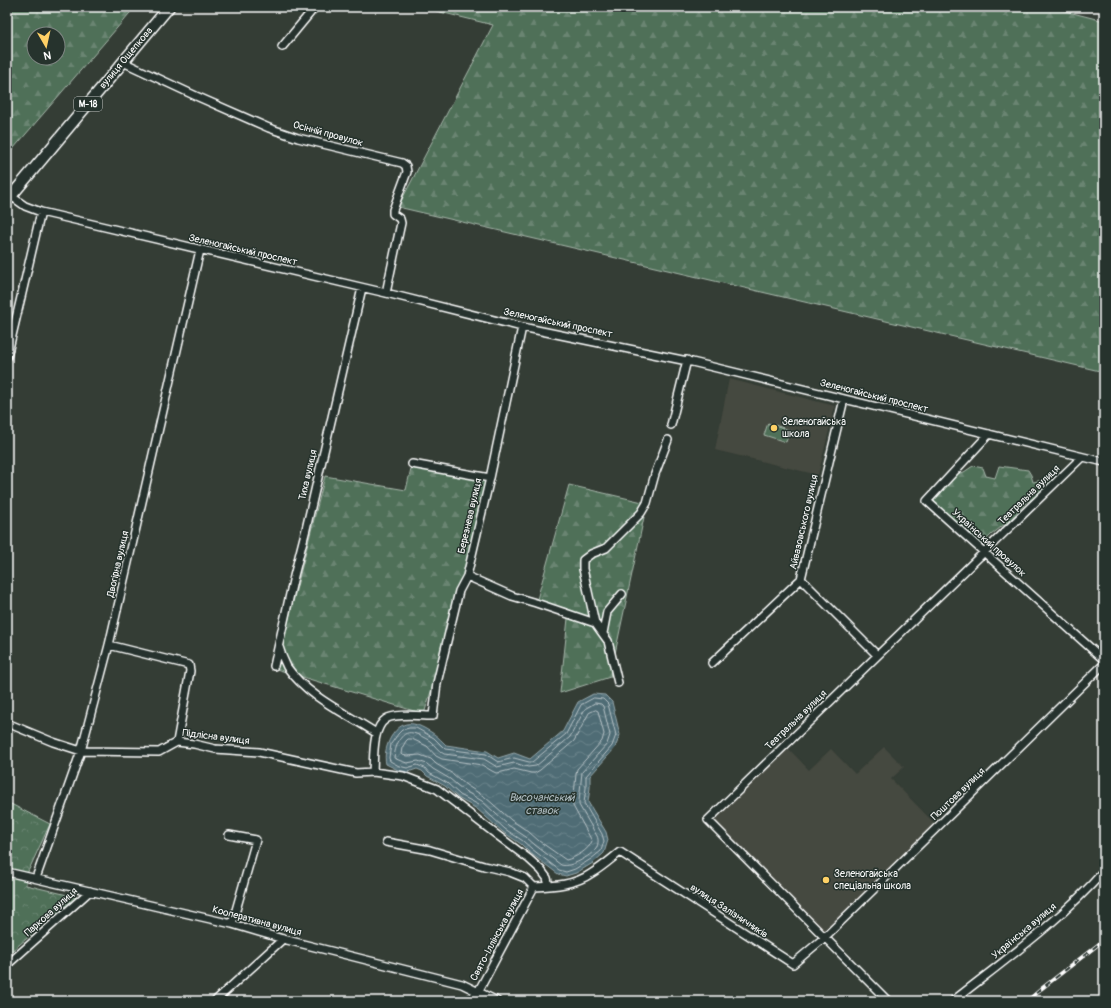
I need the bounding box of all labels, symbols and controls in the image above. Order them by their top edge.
street label: вулиця Ощепкова [97,25,155,91]
north arrow [26,26,66,66]
text: N [42,48,52,62]
road number: М-18 [74,97,102,111]
street label: Осінній провулок [292,119,364,149]
street label: Зеленогайський проспект [188,232,298,268]
street label: Зеленогайський проспект [502,306,614,340]
street label: Зеленогайський проспект [819,377,929,415]
place label: Зеленогайська школа [782,416,846,440]
marker: Зеленогайська школа [769,423,779,433]
street label: Тиха вулиця [296,448,320,502]
street label: Театральна вулиця [996,462,1063,527]
street label: Айвазовського вулиця [787,473,821,571]
street label: Березнева вулиця [456,477,485,555]
street label: Український провулок [950,507,1028,579]
street label: Двогірна вулиця [104,529,132,599]
street label: Театральна вулиця [763,687,830,752]
street label: Підлісна вулиця [182,727,251,747]
street label: Поштова вулиця [928,765,988,823]
water label: Височанський ставок [509,791,576,817]
place label: Зеленогайська спеціальна школа [834,868,911,892]
marker: Зеленогайська спеціальна школа [821,875,831,885]
street label: вулиця Залізничників [688,881,770,941]
street label: Паркова вулиця [22,885,80,939]
street label: Свято-Іллінська вулиця [468,887,526,983]
street label: Українська вулиця [989,900,1059,961]
street label: Кооперативна вулиця [211,903,303,939]

